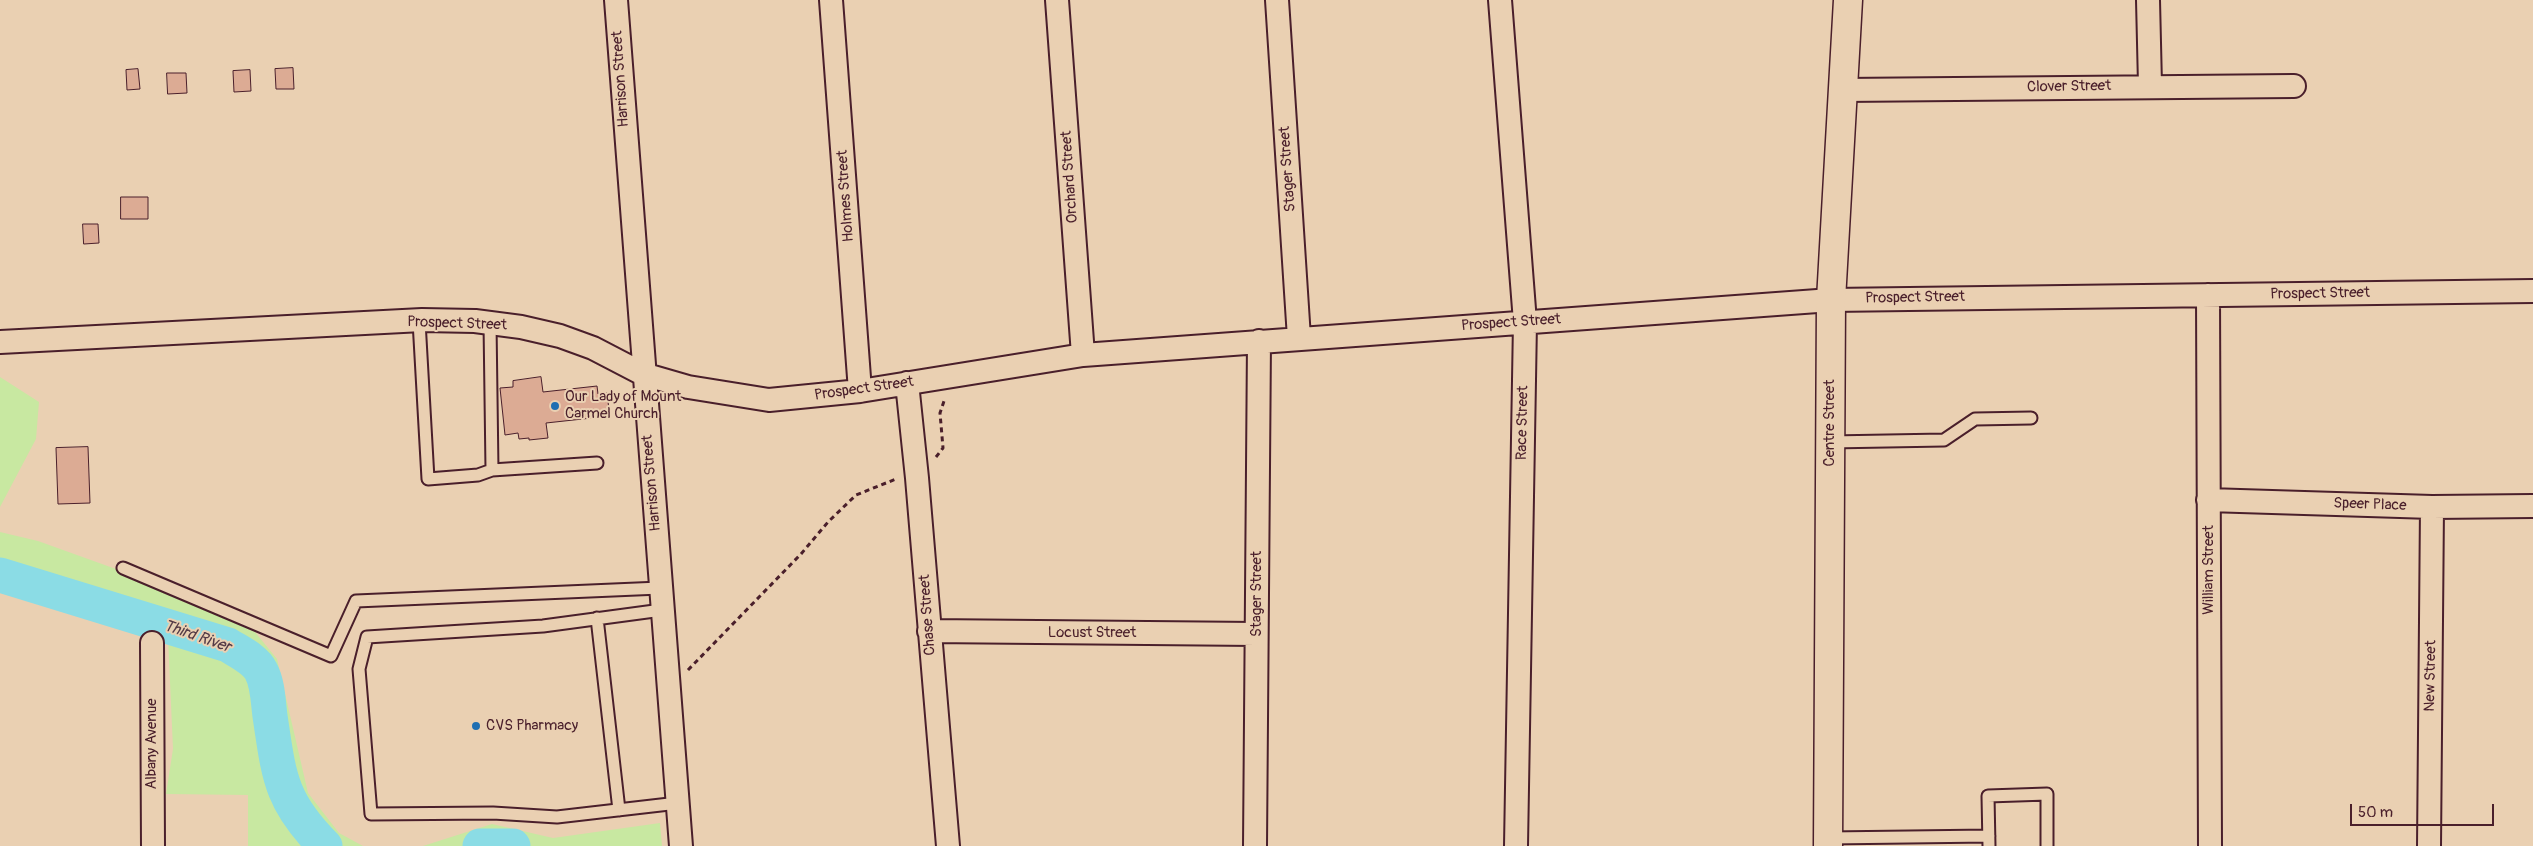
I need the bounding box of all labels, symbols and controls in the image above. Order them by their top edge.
street label: Harrison Street [609,30,633,128]
street label: Clover Street [2027,77,2111,97]
street label: Stager Street [1276,125,1300,213]
street label: Orchard Street [1058,130,1082,224]
street label: Holmes Street [834,149,858,243]
street label: Prospect Street [2270,284,2370,304]
street label: Prospect Street [1865,288,1965,308]
street label: Prospect Street [1461,311,1561,335]
street label: Prospect Street [407,313,507,335]
street label: Prospect Street [813,373,915,405]
street label: Centre Street [1821,379,1839,467]
street label: Race Street [1513,386,1533,460]
place label: Our Lady of Mount Carmel Church [565,388,681,423]
marker: Our Lady of Mount Carmel Church [549,400,561,412]
street label: Harrison Street [639,434,665,532]
street label: Speer Place [2333,495,2407,515]
street label: William Street [2200,525,2218,615]
street label: Stager Street [1248,551,1266,637]
street label: Chase Street [916,574,940,656]
water label: Third River [161,617,233,657]
street label: Locust Street [1048,624,1136,642]
street label: New Street [2421,640,2441,712]
street label: Albany Avenue [143,698,161,790]
place label: CVS Pharmacy [486,717,578,735]
marker: CVS Pharmacy [470,720,482,732]
scale bar [2353,794,2497,826]
text: 50 m [2358,803,2393,822]

